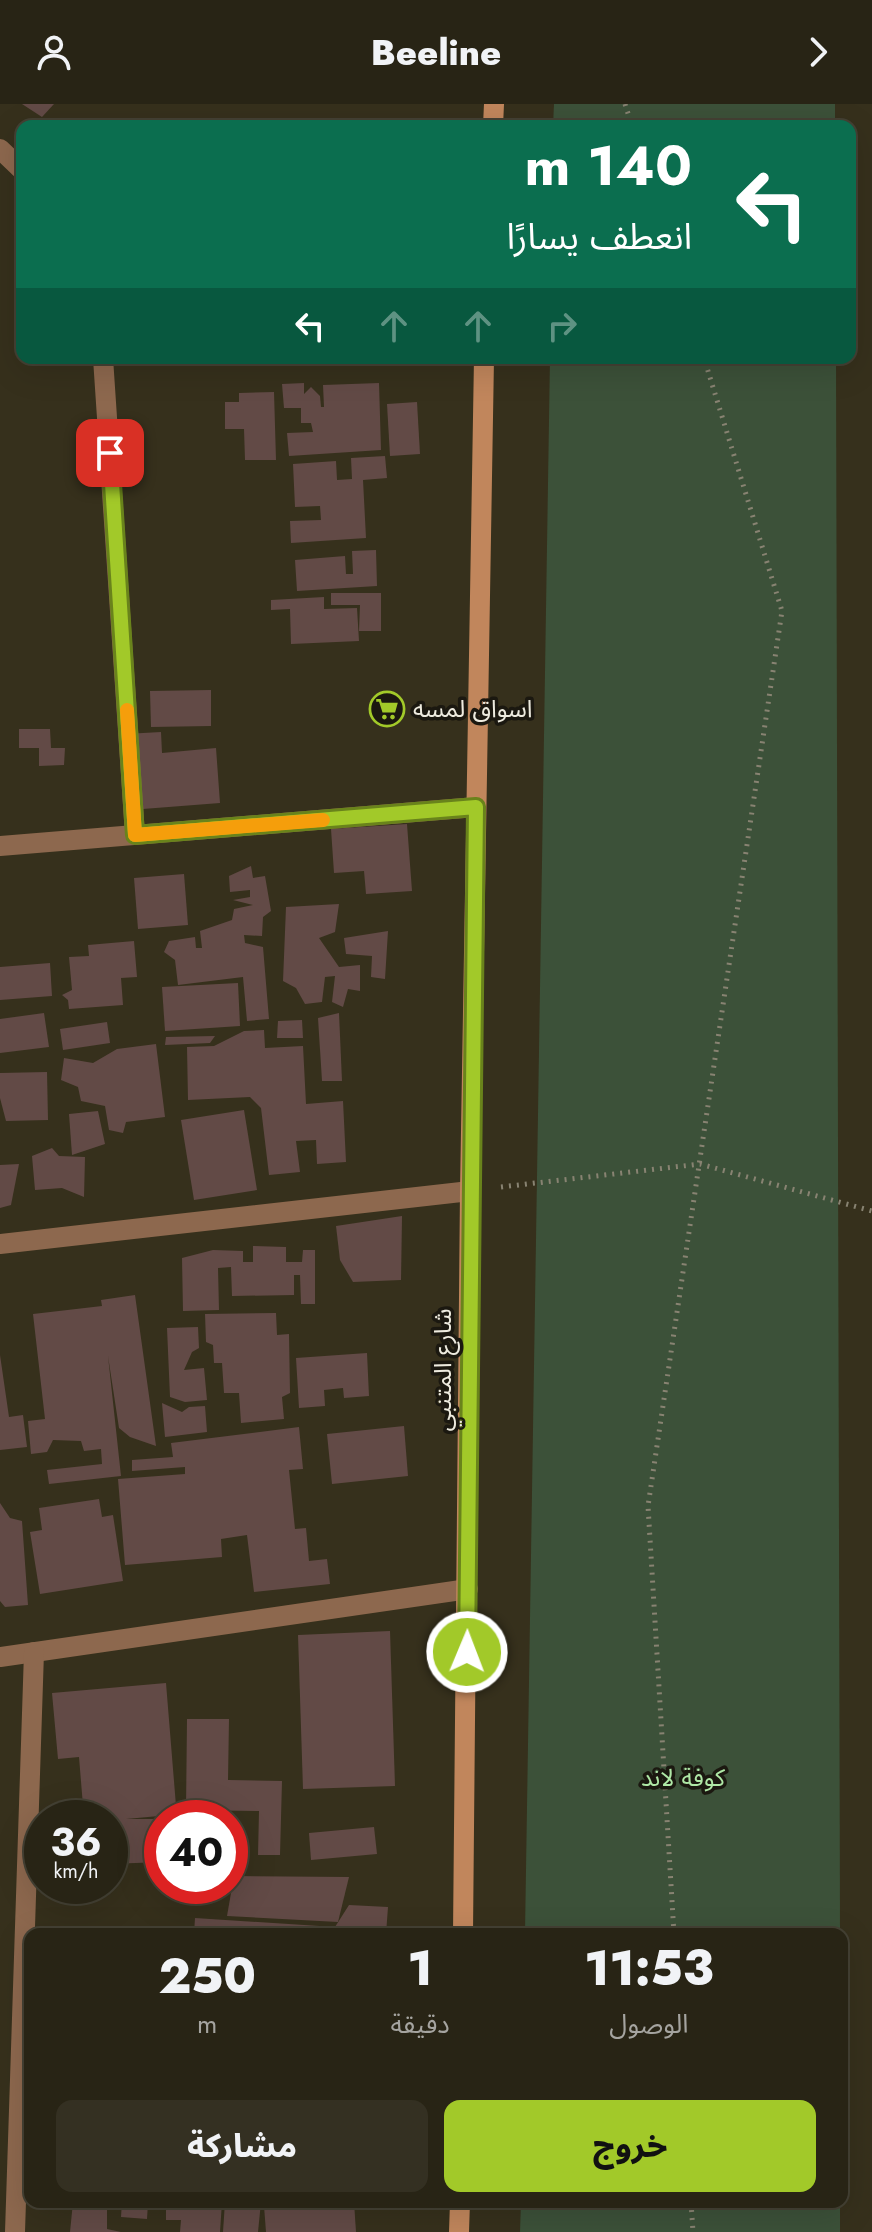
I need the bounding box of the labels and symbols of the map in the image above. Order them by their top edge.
pin [76,419,144,487]
supermarket icon: اسواق لمسه [368,690,406,728]
place label: اسواق لمسه [413,691,533,726]
street label: شارع المتنبي [425,1309,462,1431]
position arrow [425,1610,509,1694]
park label: كوفة لاند [641,1760,726,1795]
speed limit sign: 40 [144,1800,248,1904]

